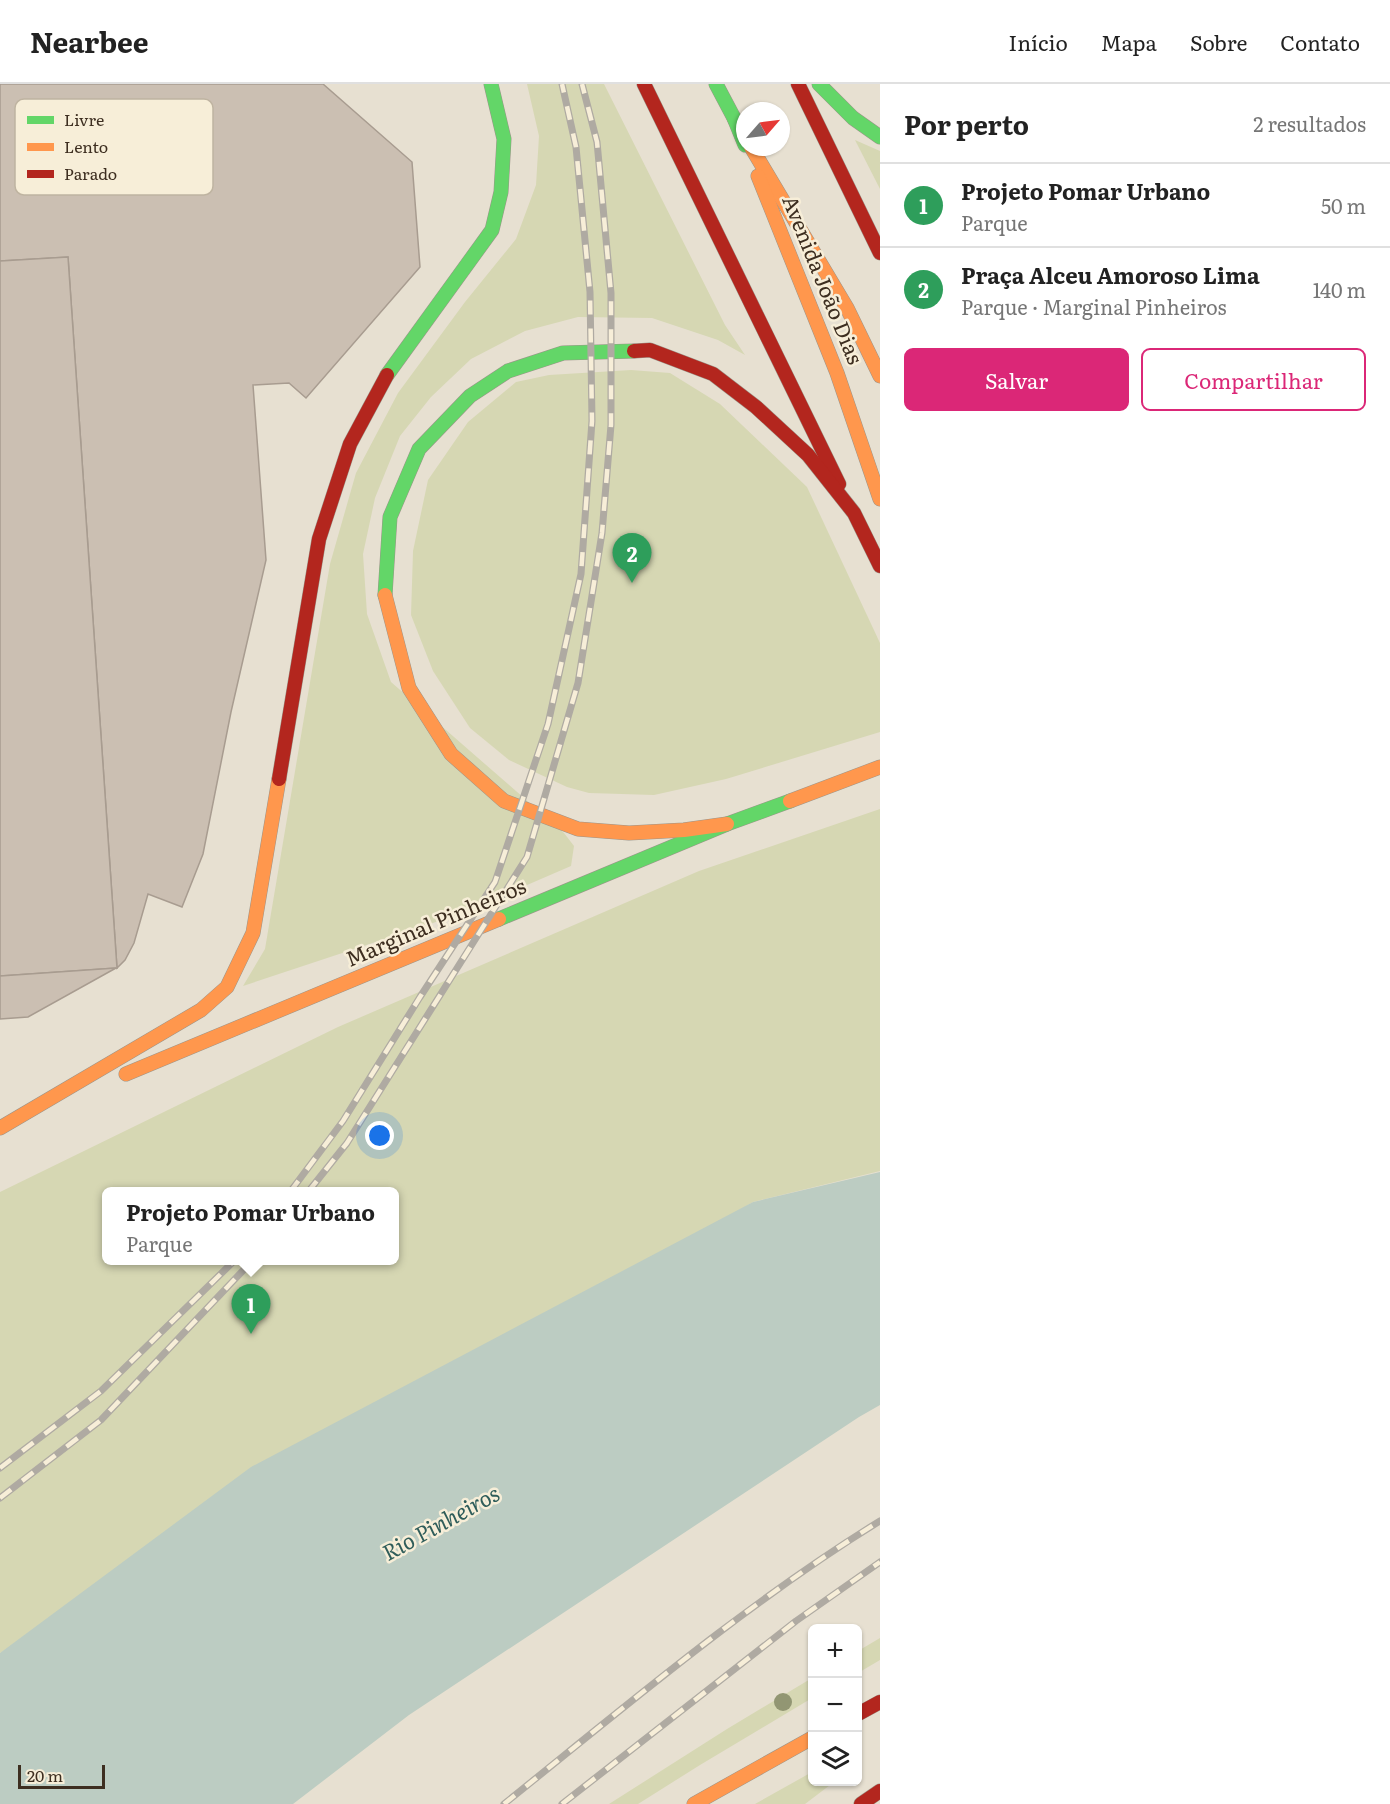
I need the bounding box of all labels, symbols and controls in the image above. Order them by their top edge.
text: Nearbee [30,20,149,62]
text: Início [1009,26,1068,57]
text: Mapa [1101,26,1157,57]
text: Sobre [1190,26,1247,57]
text: Contato [1280,26,1360,57]
legend [15,99,213,195]
north arrow [736,102,790,156]
text: Por perto [904,104,1029,143]
text: Livre [64,107,104,131]
text: 2 resultados [1253,108,1366,138]
text: Lento [64,134,108,158]
text: Parado [64,161,117,185]
text: Projeto Pomar Urbano [961,174,1210,207]
street label: Avenida João Dias [776,190,872,368]
text: 1 [919,190,928,220]
text: 50 m [1321,190,1366,220]
text: Parque [961,207,1028,237]
text: Praça Alceu Amoroso Lima [961,258,1260,291]
text: 2 [918,274,929,304]
text: 140 m [1313,274,1366,304]
text: Parque · Marginal Pinheiros [961,291,1226,321]
button: Salvar [904,348,1129,411]
button: Compartilhar [1141,348,1366,411]
pin: 2 [612,534,652,583]
street label: Marginal Pinheiros [340,869,530,973]
your location [365,1121,394,1150]
popup [102,1187,399,1265]
text: Projeto Pomar Urbano [126,1195,375,1228]
text: Parque [126,1228,193,1258]
pin: 1 [232,1284,270,1334]
water label: Rio Pinheiros [375,1476,505,1568]
map controls [808,1624,862,1786]
button: + [808,1624,862,1678]
button: − [808,1678,862,1732]
button: layers [808,1732,862,1786]
scale bar [18,1762,105,1790]
text: 20 m [27,1763,63,1787]

